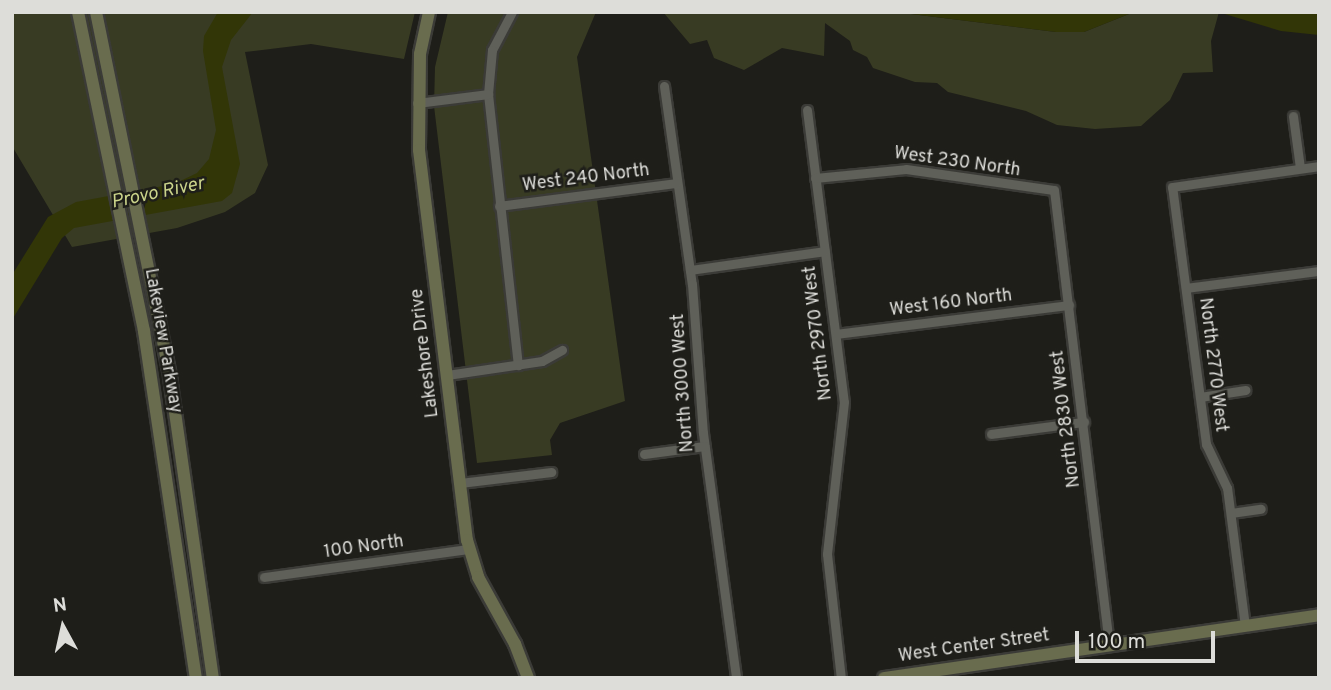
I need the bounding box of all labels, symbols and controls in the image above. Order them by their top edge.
street label: West 230 North [892,143,1022,183]
street label: West 240 North [521,160,651,198]
water label: Provo River [109,173,207,215]
street label: North 2970 West [800,264,838,402]
street label: Lakeview Parkway [139,267,185,415]
street label: West 160 North [888,286,1014,322]
street label: Lakeshore Drive [407,287,445,419]
street label: North 2770 West [1193,296,1231,434]
street label: North 3000 West [668,313,700,453]
street label: North 2830 West [1048,349,1086,489]
street label: 100 North [323,532,405,564]
north arrow [28,592,98,662]
text: N [52,593,69,619]
scale bar [1079,616,1219,660]
street label: West Center Street [897,626,1051,668]
text: 100 m [1088,629,1145,656]

